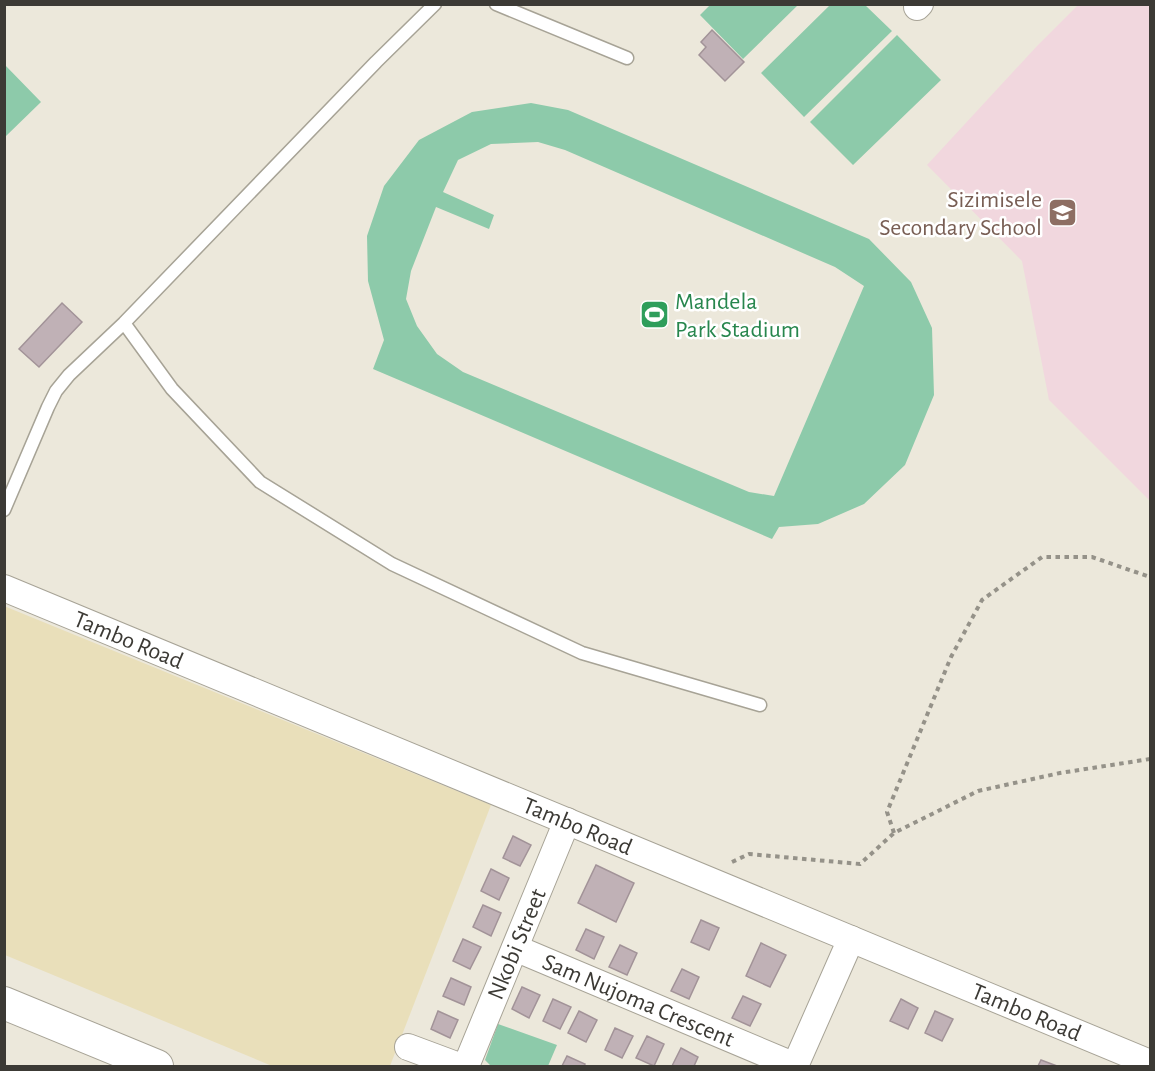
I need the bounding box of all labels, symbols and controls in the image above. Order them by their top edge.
place label: Sizimisele Secondary School [879,188,1042,240]
school or university icon: Sizimisele Secondary School [1047,197,1079,229]
place label: Mandela Park Stadium [675,290,800,342]
sports icon: Mandela Park Stadium [638,299,670,331]
street label: Tambo Road [70,607,187,674]
street label: Tambo Road [519,793,636,860]
street label: Nkobi Street [484,885,551,1003]
street label: Sam Nujoma Crescent [539,950,738,1052]
street label: Tambo Road [968,979,1084,1046]

